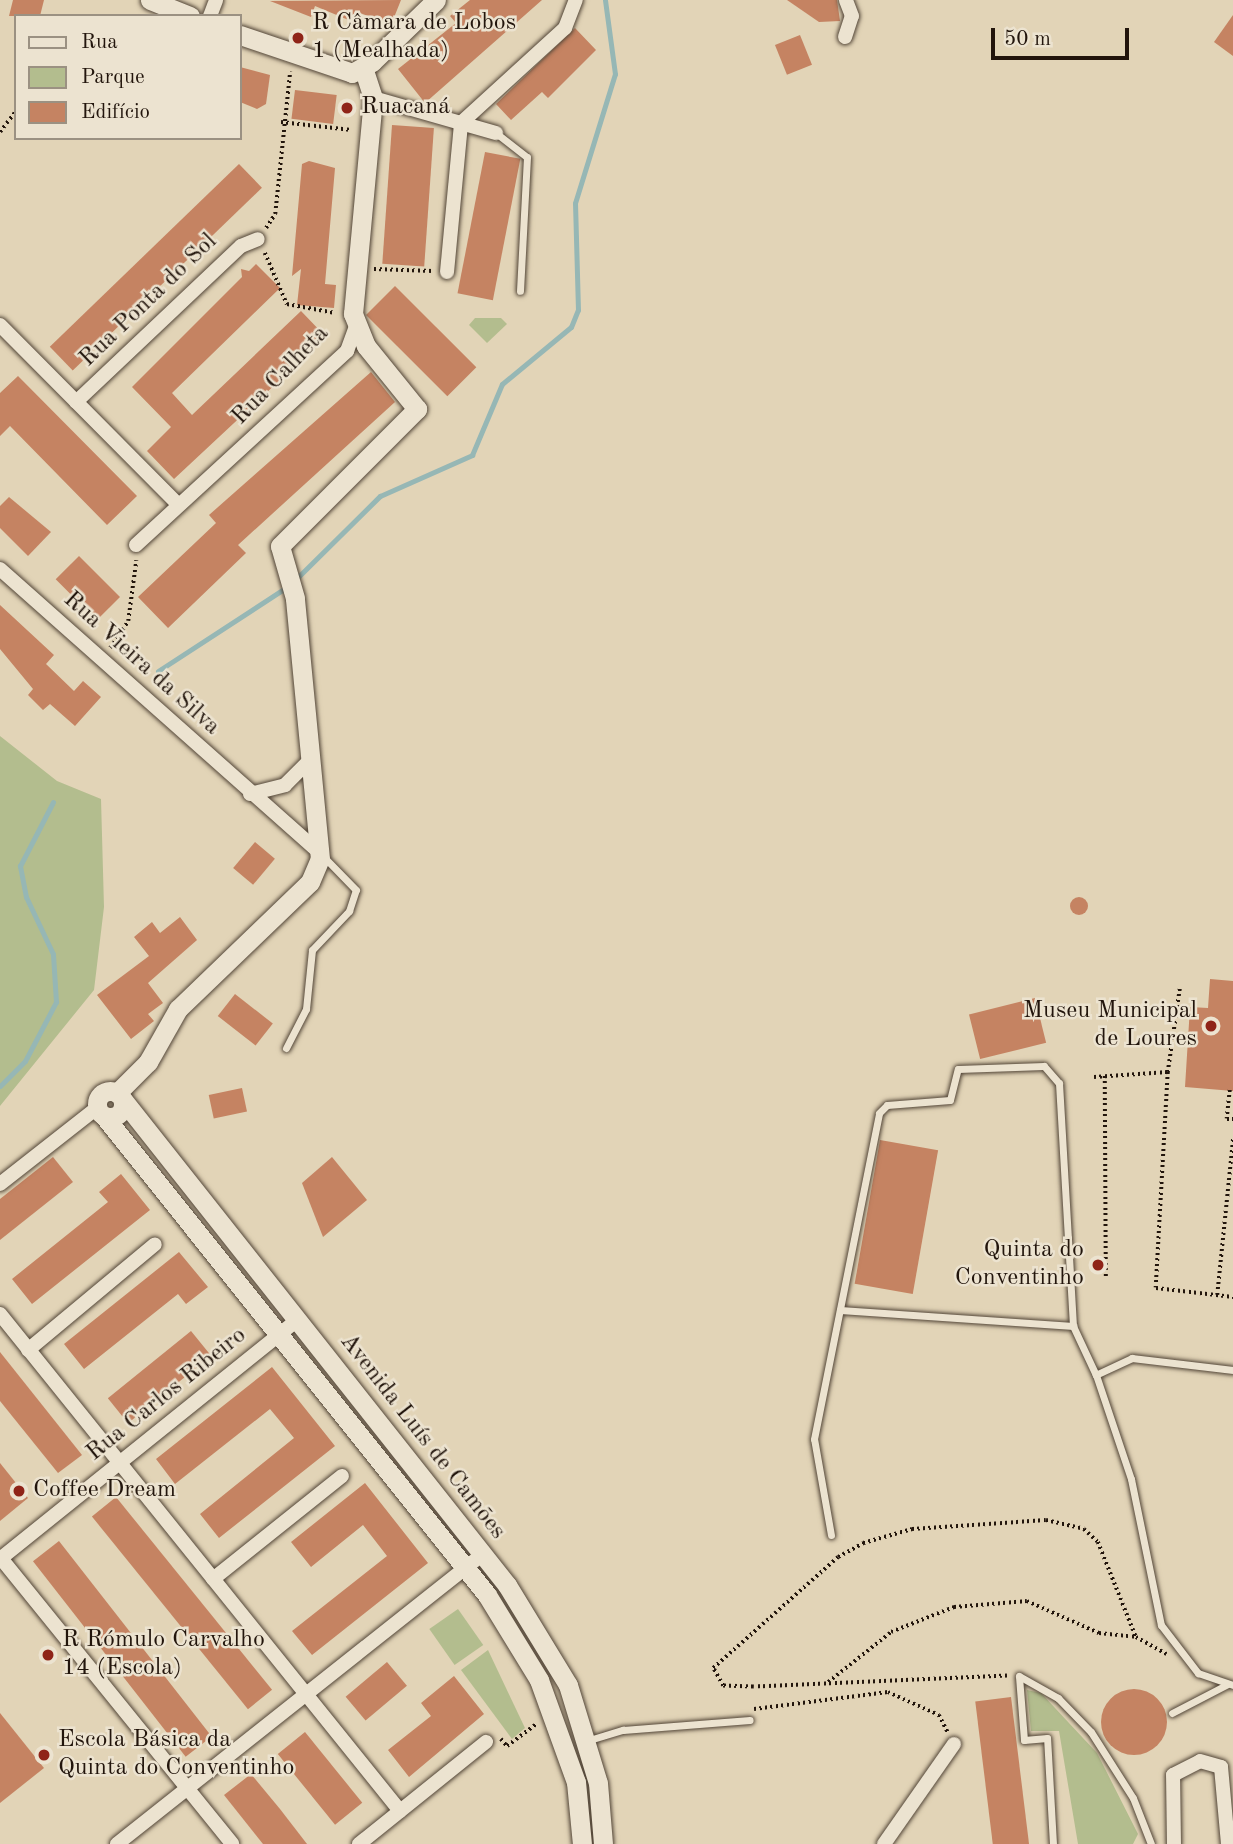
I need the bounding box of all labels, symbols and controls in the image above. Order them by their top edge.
place label: R Câmara de Lobos 1 (Mealhada) [312,10,516,66]
legend [14,14,242,140]
scale bar [995,14,1133,58]
text: 50 m [1004,29,1051,50]
marker: R Câmara de Lobos 1 (Mealhada) [290,30,306,46]
text: Rua [81,32,118,53]
text: Parque [81,67,145,88]
place label: Ruacaná [361,94,450,122]
marker: Ruacaná [339,100,355,116]
text: Edifício [81,102,150,123]
street label: Rua Ponta do Sol [74,228,224,374]
street label: Rua Calheta [226,320,336,432]
street label: Rua Vieira da Silva [57,586,225,742]
place label: Museu Municipal de Loures [1023,998,1197,1054]
marker: Museu Municipal de Loures [1203,1018,1219,1034]
place label: Quinta do Conventinho [955,1237,1084,1293]
marker: Quinta do Conventinho [1090,1257,1106,1273]
street label: Rua Carlos Ribeiro [81,1322,253,1468]
street label: Avenida Luís de Camões [333,1328,511,1546]
place label: Coffee Dream [33,1477,176,1505]
marker: Coffee Dream [11,1483,27,1499]
place label: R Rómulo Carvalho 14 (Escola) [62,1627,265,1683]
marker: R Rómulo Carvalho 14 (Escola) [40,1647,56,1663]
place label: Escola Básica da Quinta do Conventinho [58,1727,294,1783]
marker: Escola Básica da Quinta do Conventinho [36,1747,52,1763]

